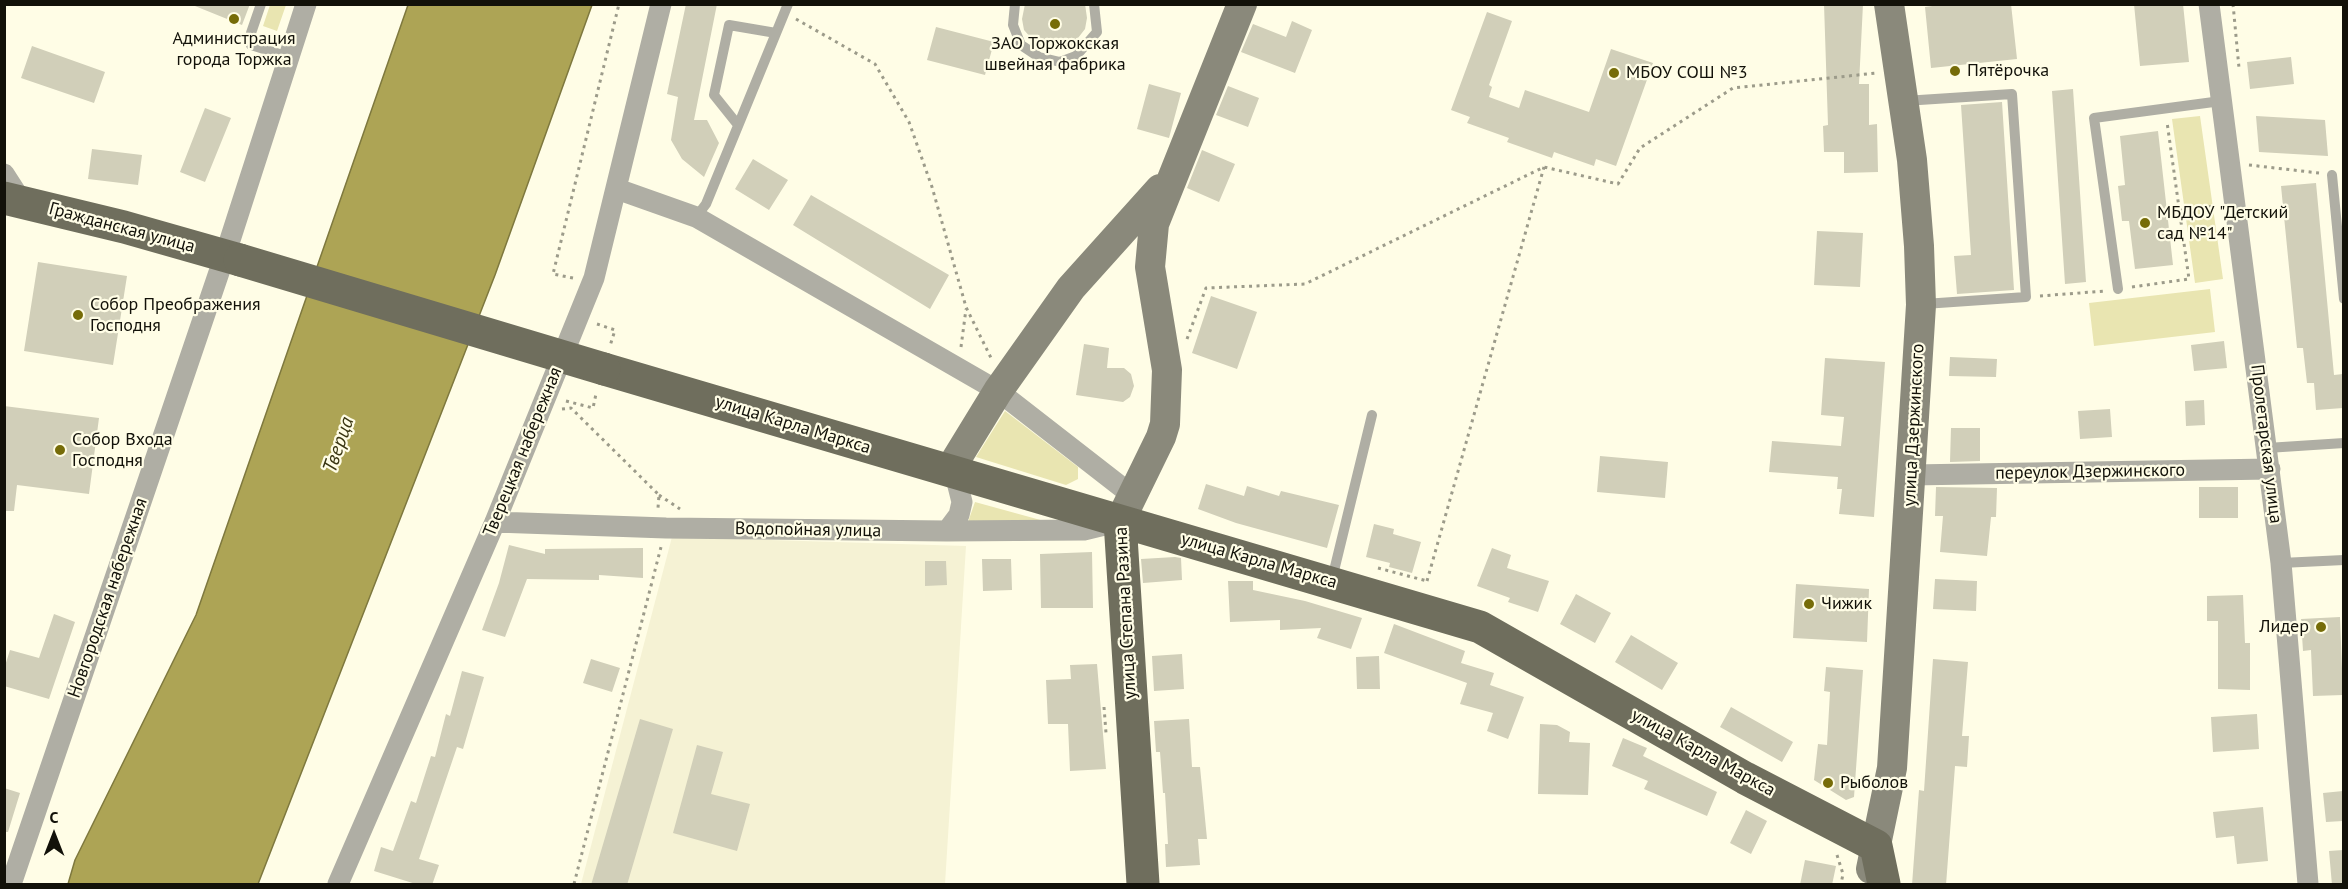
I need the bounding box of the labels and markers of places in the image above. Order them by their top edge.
marker: Администрация города Торжка [227,12,241,26]
marker: ЗАО Торжокская швейная фабрика [1048,17,1062,31]
place label: Администрация города Торжка [172,28,296,70]
place label: ЗАО Торжокская швейная фабрика [984,33,1126,76]
place label: Пятёрочка [1967,60,2049,82]
place label: МБОУ СОШ №3 [1626,62,1748,84]
marker: Пятёрочка [1948,64,1962,78]
marker: МБОУ СОШ №3 [1607,66,1621,80]
place label: МБДОУ "Детский сад №14" [2157,202,2288,244]
marker: МБДОУ "Детский сад №14" [2138,216,2152,230]
place label: Собор Преображения Господня [90,294,261,336]
marker: Собор Преображения Господня [71,308,85,322]
place label: Собор Входа Господня [72,429,173,472]
marker: Собор Входа Господня [53,443,67,457]
place label: Чижик [1821,593,1872,615]
marker: Чижик [1802,597,1816,611]
place label: Лидер [2259,616,2309,638]
marker: Лидер [2314,620,2328,634]
place label: Рыболов [1840,772,1908,794]
marker: Рыболов [1821,776,1835,790]

